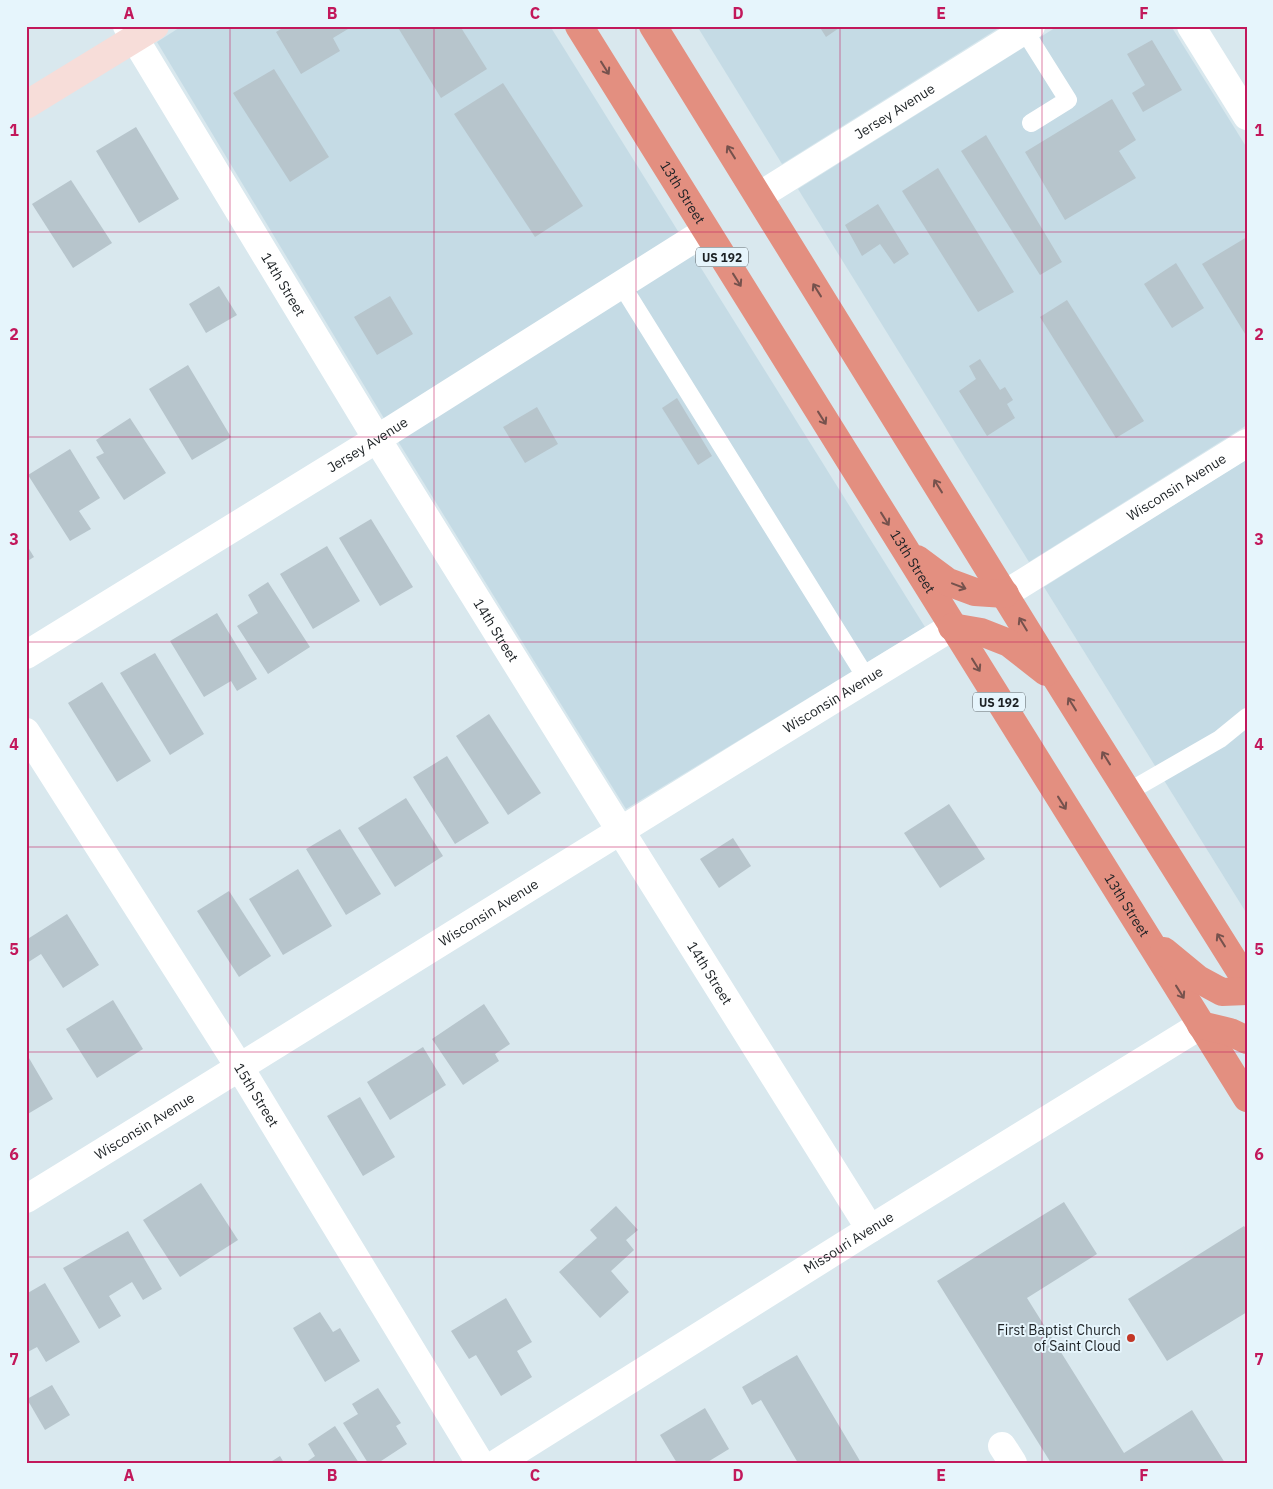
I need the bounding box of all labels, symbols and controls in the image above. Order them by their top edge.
text: A [124,3,135,23]
text: B [327,3,338,23]
text: C [530,3,540,23]
text: D [732,3,744,23]
text: E [936,3,946,23]
text: F [1139,3,1149,23]
one-way arrow [600,60,610,74]
street label: Jersey Avenue [851,79,939,143]
text: 1 [9,120,19,140]
text: 1 [1254,120,1264,140]
one-way arrow [726,145,736,159]
street label: 13th Street [656,157,709,227]
road number: US 192 [696,248,748,266]
street label: 14th Street [257,249,310,320]
one-way arrow [731,273,742,287]
one-way arrow [811,283,821,297]
text: 2 [9,324,19,344]
text: 2 [1254,324,1264,344]
one-way arrow [817,411,828,425]
street label: Jersey Avenue [324,413,411,476]
street label: Wisconsin Avenue [1123,449,1230,525]
one-way arrow [933,479,943,493]
one-way arrow [880,511,890,525]
street label: 13th Street [886,526,939,597]
text: 3 [9,529,19,549]
text: 3 [1254,529,1264,549]
one-way arrow [951,582,966,591]
street label: 14th Street [469,595,522,665]
one-way arrow [1018,617,1028,631]
one-way arrow [971,658,981,672]
street label: Wisconsin Avenue [780,662,887,737]
road number: US 192 [973,692,1025,712]
one-way arrow [1067,697,1078,711]
text: 4 [9,734,19,754]
text: 4 [1254,734,1264,754]
one-way arrow [1101,752,1111,766]
one-way arrow [1057,796,1068,810]
street label: 13th Street [1100,870,1153,940]
street label: Wisconsin Avenue [435,875,542,950]
one-way arrow [1215,934,1225,948]
street label: 14th Street [683,938,736,1008]
text: 5 [9,939,19,959]
text: 5 [1254,939,1264,959]
one-way arrow [1176,984,1186,998]
street label: 15th Street [230,1060,283,1130]
street label: Wisconsin Avenue [91,1088,198,1164]
text: 6 [9,1144,19,1164]
text: 6 [1254,1144,1264,1164]
street label: Missouri Avenue [800,1207,897,1277]
place label: First Baptist Church of Saint Cloud [997,1321,1121,1355]
marker: First Baptist Church of Saint Cloud [1125,1332,1137,1344]
text: 7 [9,1349,19,1369]
text: 7 [1254,1349,1264,1369]
text: A [124,1465,135,1485]
text: B [327,1465,338,1485]
text: C [530,1465,540,1485]
text: D [732,1465,744,1485]
text: E [936,1465,946,1485]
text: F [1139,1465,1149,1485]

